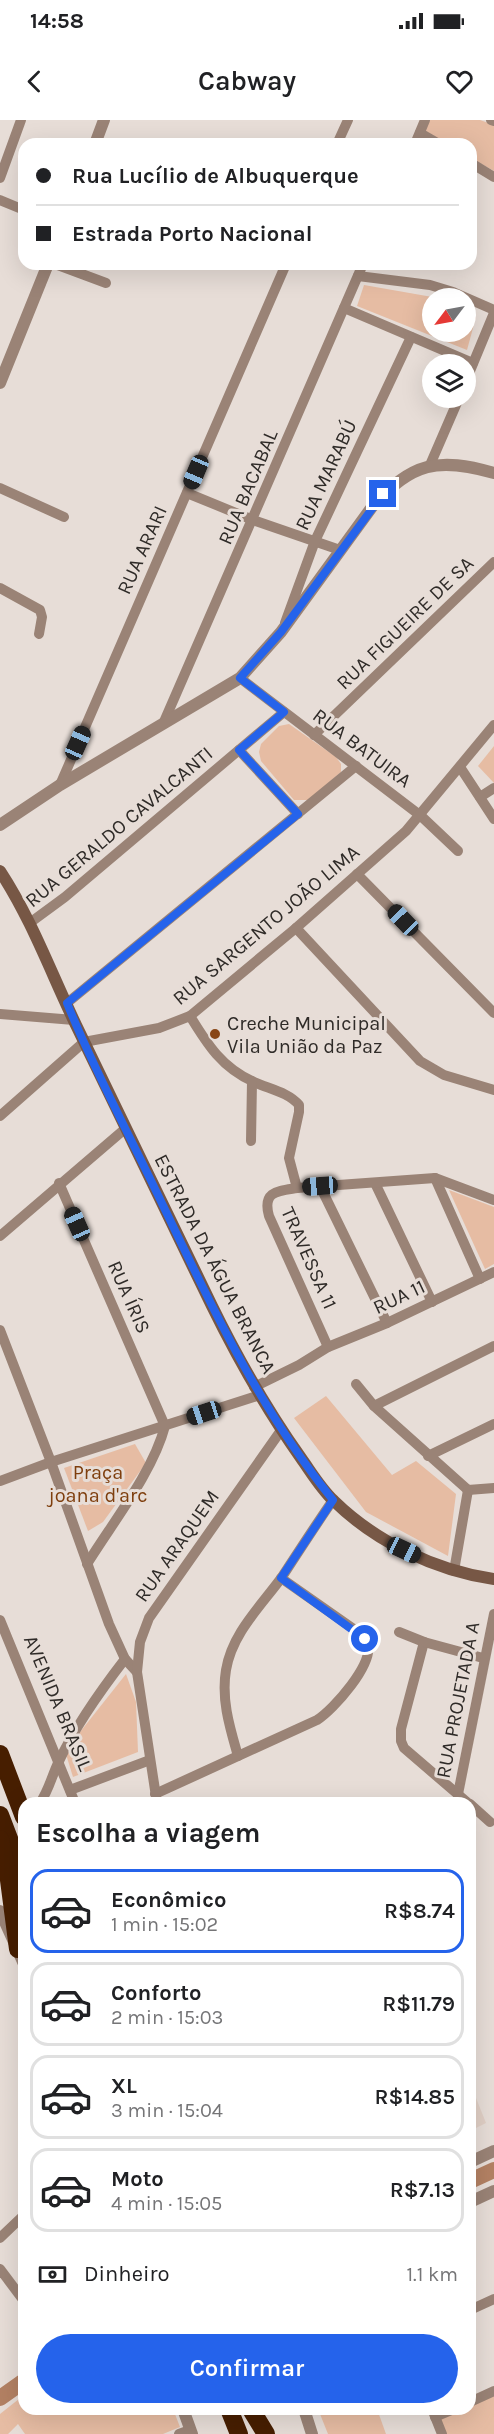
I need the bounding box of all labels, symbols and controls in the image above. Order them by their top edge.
text: 14:58 [30,8,84,34]
icon: back [18,65,51,98]
text: Cabway [198,65,296,97]
icon: heart [443,65,476,98]
text: Rua Lucílio de Albuquerque [72,163,359,189]
text: Estrada Porto Nacional [72,221,312,247]
north arrow [422,288,476,342]
map controls [422,288,476,408]
button: layers [422,354,476,408]
street label: RUA MARABÚ [289,416,362,534]
street label: RUA BACABAL [213,426,283,548]
car [181,452,211,492]
route end [369,480,396,507]
street label: RUA ARARI [112,502,172,598]
street label: RUA FIGUEIRE DE SA [332,552,478,694]
street label: RUA BATUIRA [308,704,416,792]
car [62,723,94,763]
street label: RUA GERALDO CAVALCANTI [21,742,217,912]
street label: RUA SARGENTO JOÃO LIMA [168,840,364,1010]
car [384,901,422,939]
place label: Creche Municipal Vila União da Paz [227,1012,386,1058]
marker: Creche Municipal Vila União da Paz [208,1027,222,1041]
street label: ESTRADA DA ÁGUA BRANCA [150,1150,281,1378]
car [301,1176,339,1196]
street label: TRAVESSA 11 [276,1203,342,1313]
car [61,1204,93,1244]
street label: RUA ÍRIS [103,1257,156,1337]
street label: RUA 11 [369,1275,429,1319]
car [184,1399,224,1427]
park label: Praça joana d'arc [46,1461,148,1507]
street label: RUA ARAQUEM [130,1486,224,1606]
car [384,1534,424,1566]
street label: RUA PROJETADA A [432,1620,484,1780]
route start [351,1625,378,1652]
street label: AVENIDA BRASIL [19,1632,97,1775]
text: Escolha a viagem [36,1817,260,1849]
icon: car [39,1884,93,1938]
text: Econômico [111,1887,226,1913]
text: R$8.74 [384,1898,455,1924]
text: 1 min · 15:02 [111,1913,218,1936]
icon: car [39,1977,93,2031]
text: Conforto [111,1980,201,2006]
text: R$11.79 [382,1991,455,2017]
text: 2 min · 15:03 [111,2006,223,2029]
icon: car [39,2070,93,2124]
text: XL [111,2073,137,2099]
text: R$14.85 [374,2084,455,2110]
text: 3 min · 15:04 [111,2099,223,2122]
icon: car [39,2163,93,2217]
text: Moto [111,2166,164,2192]
text: R$7.13 [390,2177,455,2203]
text: 4 min · 15:05 [111,2192,222,2215]
icon: cash [36,2258,69,2291]
text: Dinheiro [84,2261,169,2287]
text: 1.1 km [406,2263,458,2286]
button: Confirmar [36,2334,458,2403]

